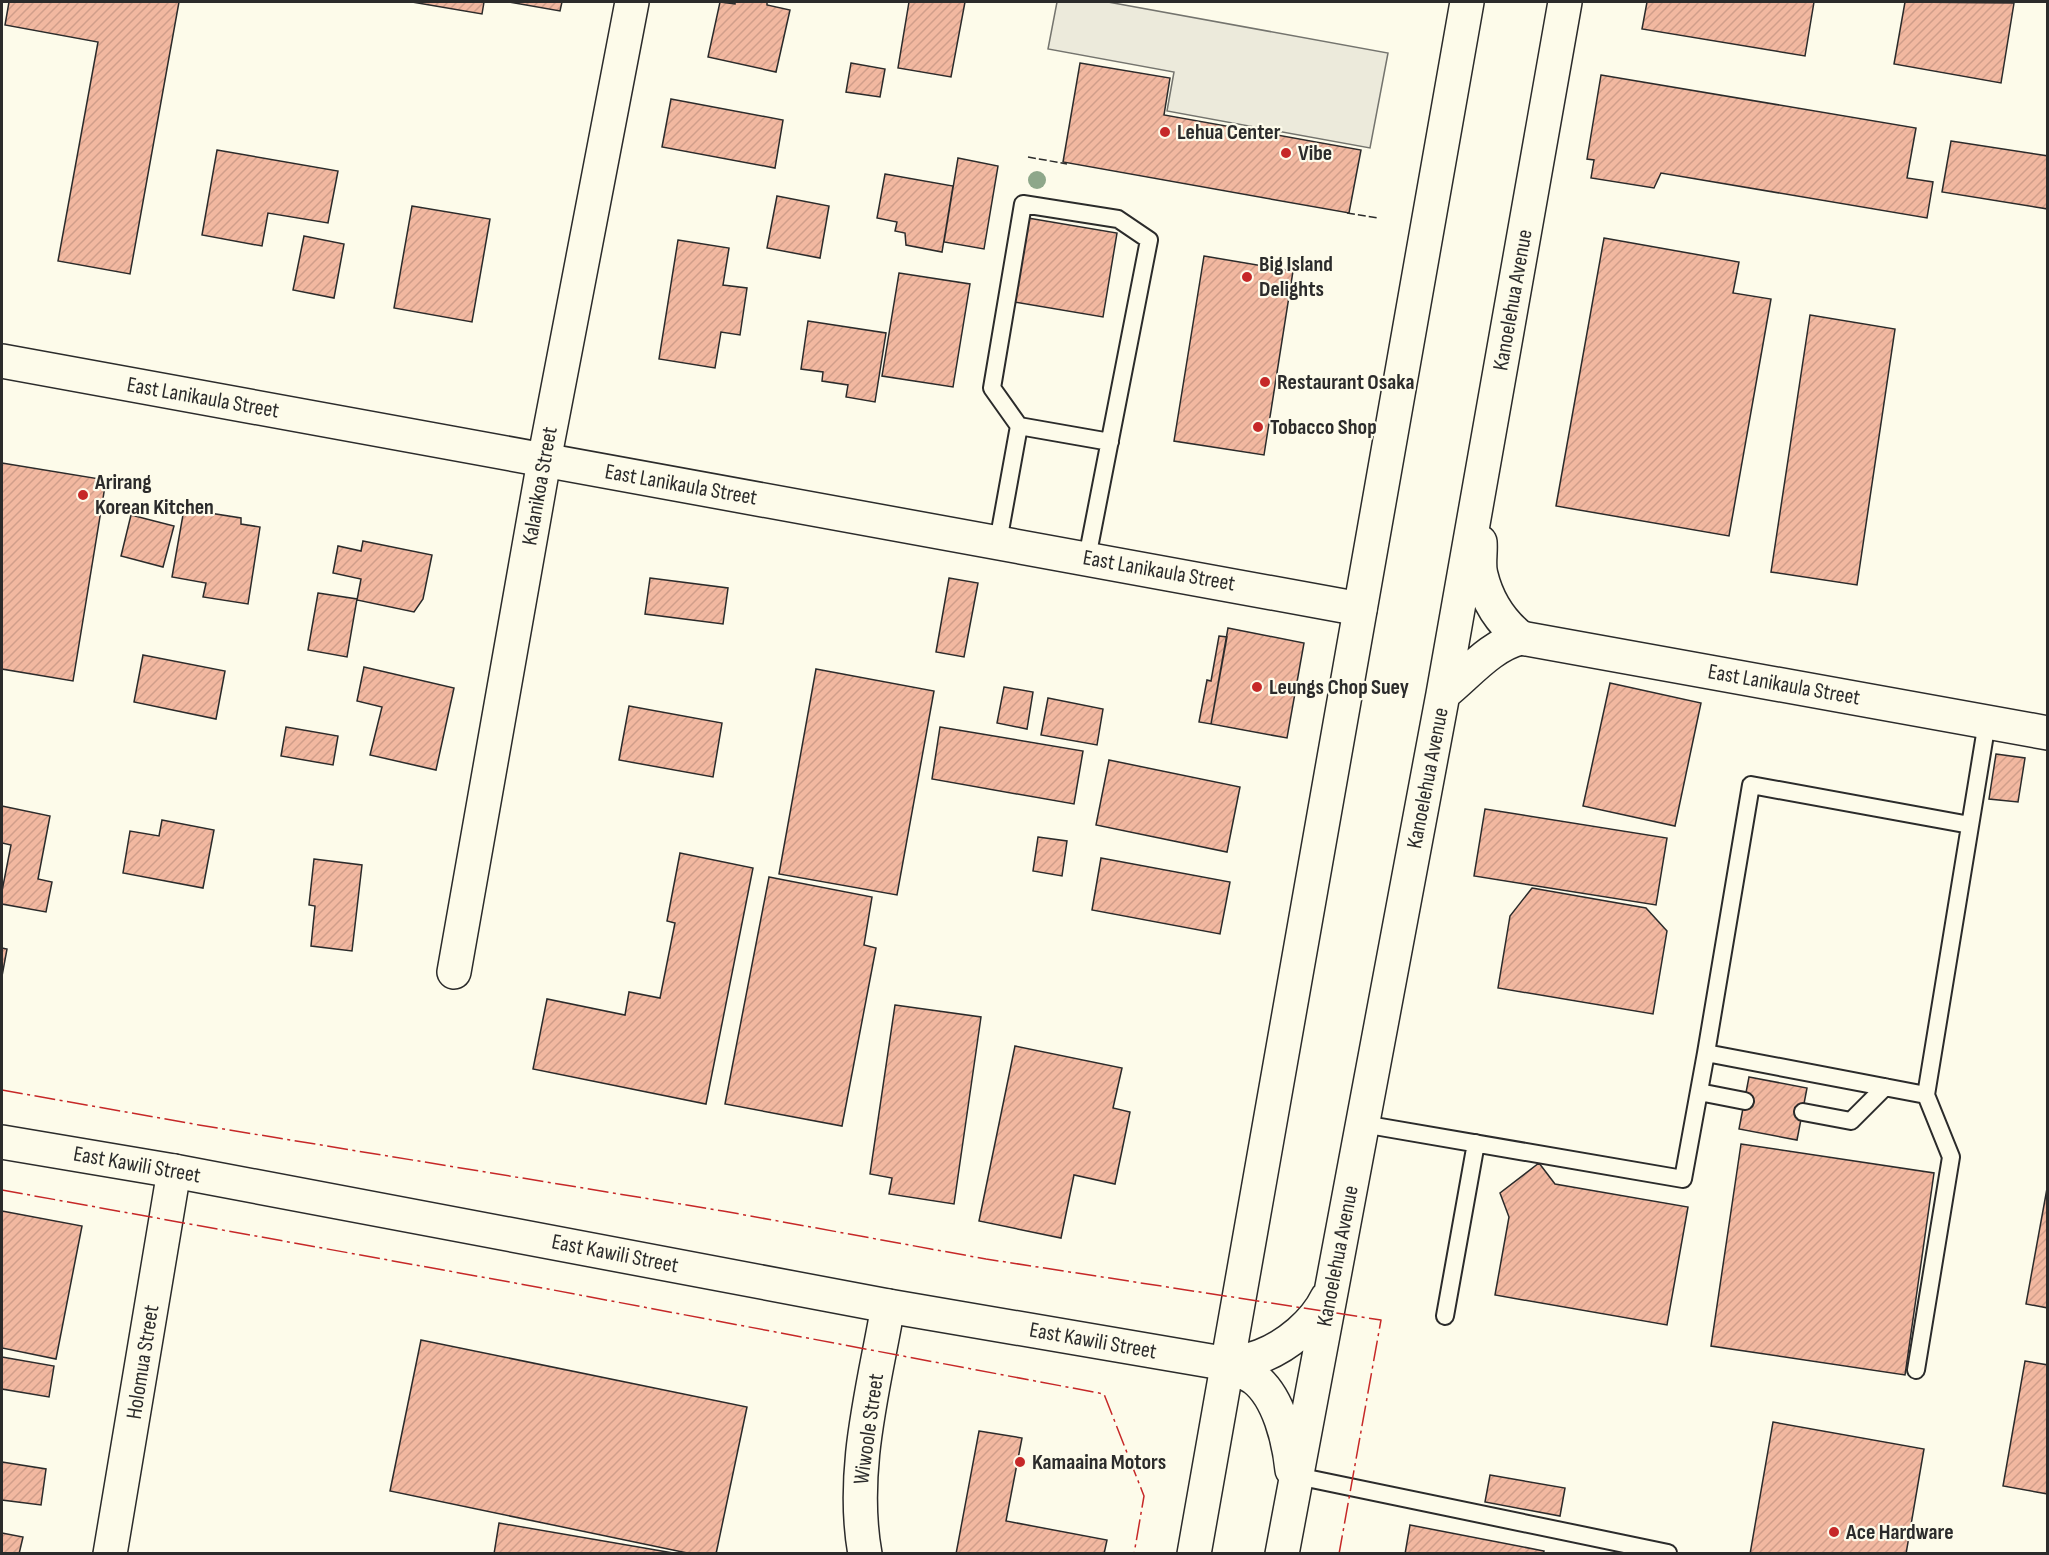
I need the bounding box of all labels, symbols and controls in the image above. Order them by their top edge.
place label: Lehua Center [1177,119,1281,146]
marker: Lehua Center [1158,125,1172,139]
place label: Vibe [1298,140,1332,167]
marker: Vibe [1279,146,1293,160]
street label: Kanoelehua Avenue [1487,227,1539,373]
place label: Big Island Delights [1259,251,1333,303]
marker: Big Island Delights [1240,270,1254,284]
place label: Restaurant Osaka [1277,369,1414,396]
street label: East Lanikaula Street [125,371,281,425]
marker: Restaurant Osaka [1258,375,1272,389]
place label: Tobacco Shop [1270,414,1377,441]
marker: Tobacco Shop [1251,420,1265,434]
street label: Kalanikoa Street [516,424,564,547]
street label: East Lanikaula Street [603,458,759,512]
place label: Arirang Korean Kitchen [94,469,214,521]
marker: Arirang Korean Kitchen [76,488,90,502]
street label: East Lanikaula Street [1081,544,1237,598]
street label: East Lanikaula Street [1706,658,1862,712]
place label: Leungs Chop Suey [1269,674,1409,701]
marker: Leungs Chop Suey [1250,680,1264,694]
street label: Kanoelehua Avenue [1401,705,1455,851]
street label: East Kawili Street [71,1141,203,1190]
street label: Kanoelehua Avenue [1311,1183,1365,1329]
street label: East Kawili Street [549,1228,681,1280]
street label: Holomua Street [121,1303,165,1421]
street label: East Kawili Street [1027,1317,1159,1366]
street label: Wiwoole Street [848,1371,890,1486]
place label: Kamaaina Motors [1032,1449,1166,1476]
marker: Kamaaina Motors [1013,1455,1027,1469]
place label: Ace Hardware [1845,1519,1954,1546]
marker: Ace Hardware [1827,1525,1841,1539]

